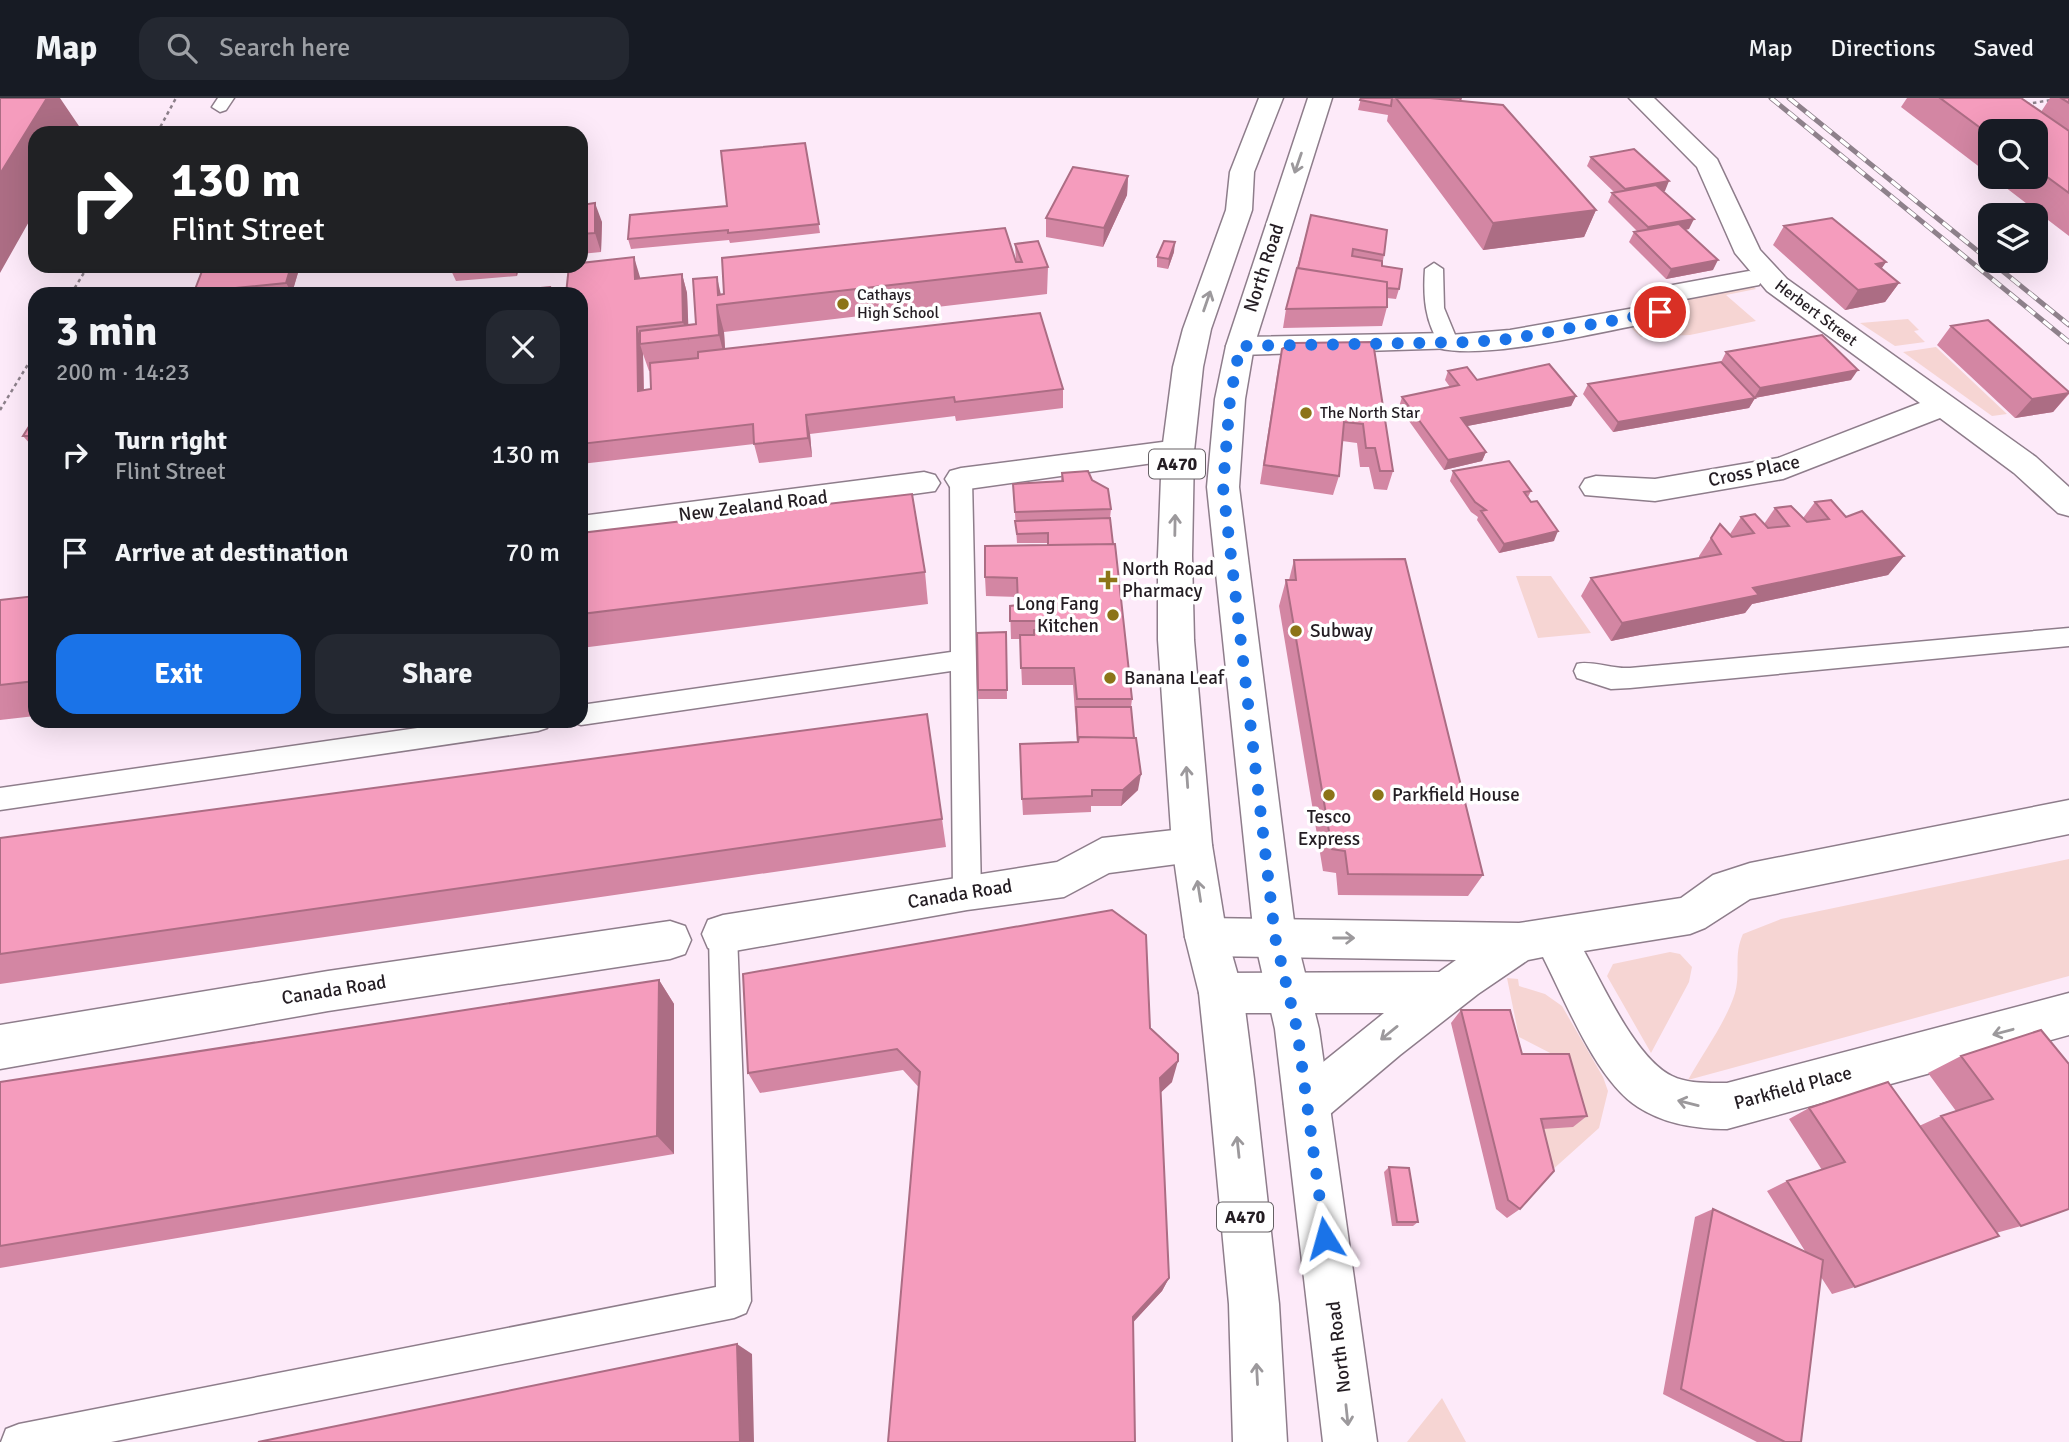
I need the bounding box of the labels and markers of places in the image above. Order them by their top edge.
pin [1630,282,1690,342]
place label: Cathays High School [857,285,940,323]
marker: Cathays High School [835,296,851,312]
place label: The North Star [1320,403,1420,423]
marker: The North Star [1298,405,1314,421]
place label: North Road Pharmacy [1122,557,1214,603]
marker: North Road Pharmacy [1100,572,1116,588]
place label: Long Fang Kitchen [1016,592,1099,638]
marker: Long Fang Kitchen [1105,607,1121,623]
place label: Subway [1310,619,1373,643]
marker: Subway [1288,623,1304,639]
place label: Banana Leaf [1124,666,1226,690]
marker: Banana Leaf [1102,670,1118,686]
place label: Parkfield House [1392,783,1520,807]
marker: Tesco Express [1321,787,1337,803]
marker: Parkfield House [1370,787,1386,803]
place label: Tesco Express [1298,805,1360,851]

